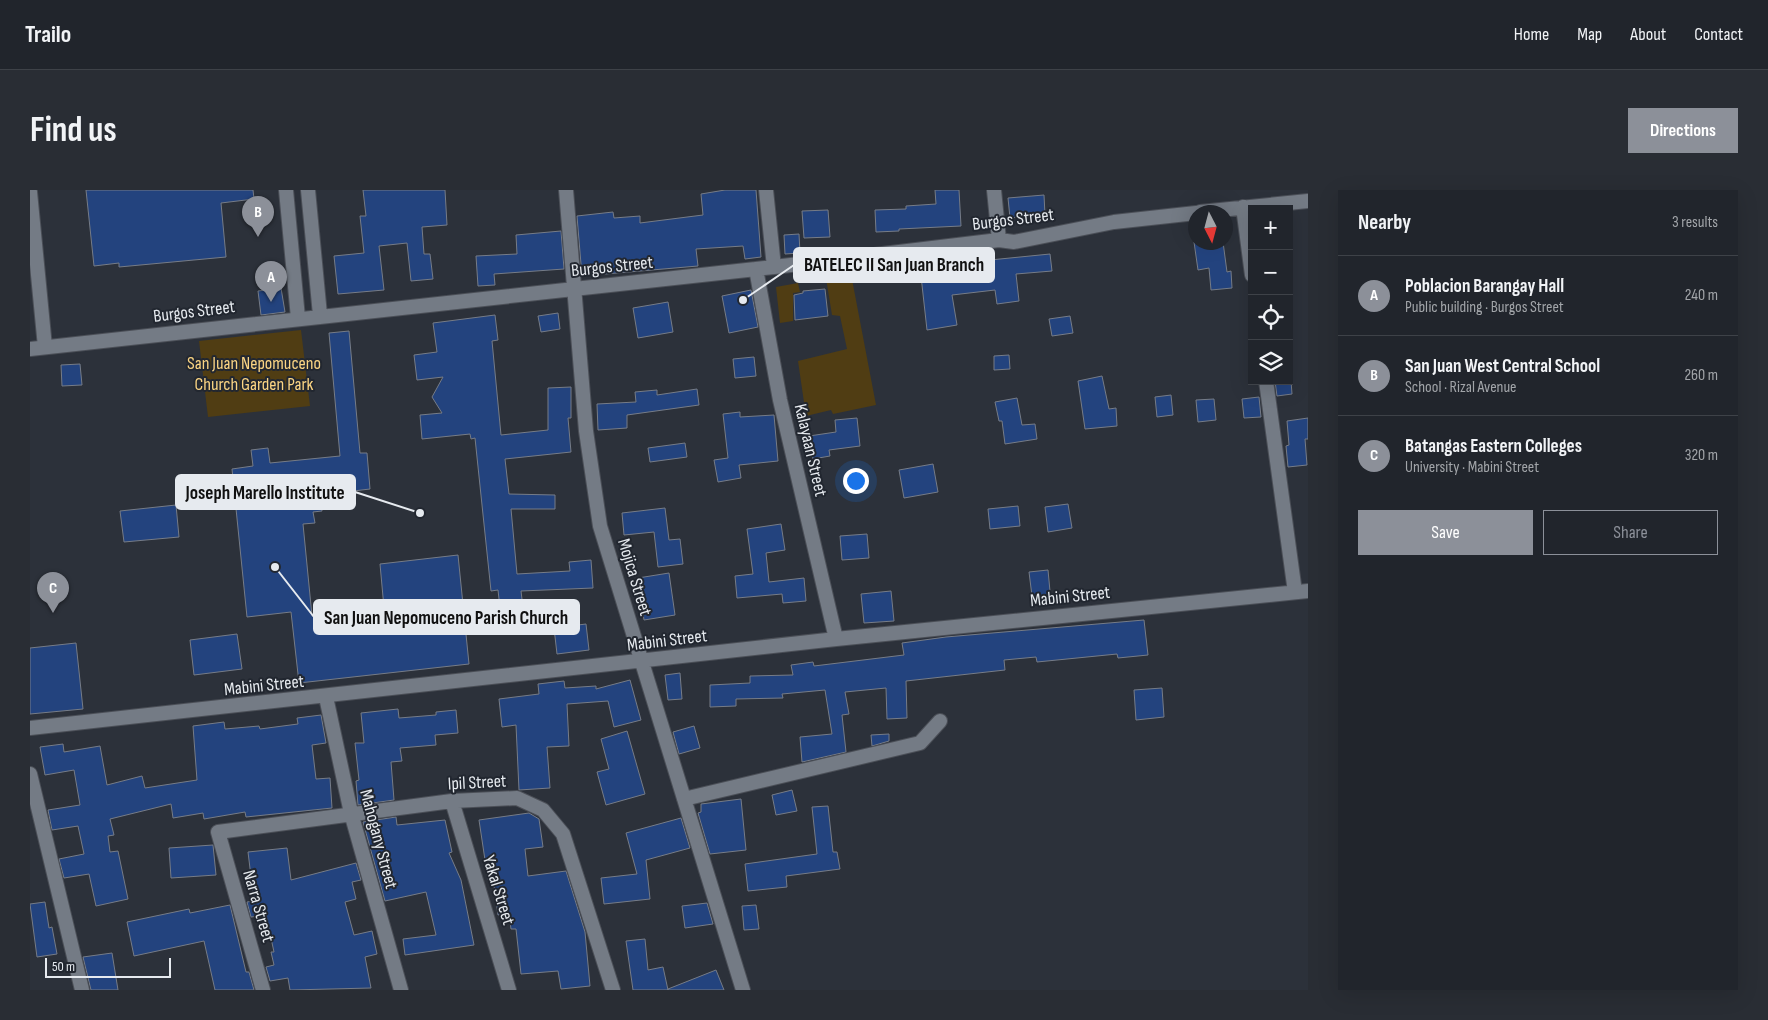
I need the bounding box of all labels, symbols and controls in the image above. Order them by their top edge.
text: Trailo [25,20,71,49]
text: Home [1514,24,1549,45]
text: Map [1577,24,1602,45]
text: About [1630,24,1666,45]
text: Contact [1694,24,1743,45]
button: Directions [1628,108,1738,153]
text: Find us [30,109,117,152]
pin: B [242,196,274,237]
street label: Burgos Street [971,204,1056,235]
north arrow [1188,205,1233,250]
map controls [1248,205,1293,385]
button: + [1248,205,1293,250]
text: Nearby [1358,210,1411,235]
text: 3 results [1672,213,1718,232]
callout: BATELEC II San Juan Branch [794,248,994,282]
button: − [1248,250,1293,295]
street label: Burgos Street [570,252,654,281]
text: BATELEC II San Juan Branch [804,254,984,277]
pin: A [255,261,287,302]
text: Poblacion Barangay Hall [1405,275,1564,298]
text: A [1370,286,1378,305]
text: 240 m [1685,286,1718,305]
button: locate [1248,295,1293,340]
street label: Burgos Street [152,296,237,327]
text: Public building · Burgos Street [1405,298,1564,317]
button: layers [1248,340,1293,385]
park label: San Juan Nepomuceno Church Garden Park [187,353,321,395]
text: San Juan West Central School [1405,355,1600,378]
text: B [1370,366,1378,385]
text: 260 m [1684,366,1718,385]
text: School · Rizal Avenue [1405,378,1517,397]
street label: Kalayaan Street [790,402,831,499]
text: Batangas Eastern Colleges [1405,435,1582,458]
text: C [1370,446,1378,465]
text: 320 m [1685,446,1718,465]
text: University · Mabini Street [1405,458,1539,477]
your location [843,468,869,494]
callout: Joseph Marello Institute [176,475,355,509]
text: Joseph Marello Institute [184,482,345,505]
button: Save [1358,510,1533,555]
button: Share [1543,510,1718,555]
street label: Mojica Street [613,536,656,619]
pin: C [37,572,69,613]
street label: Mabini Street [1029,582,1112,611]
callout: San Juan Nepomuceno Parish Church [314,600,579,634]
text: San Juan Nepomuceno Parish Church [324,607,568,630]
street label: Mabini Street [626,625,709,656]
street label: Mabini Street [223,671,306,700]
street label: Ipil Street [447,770,507,795]
street label: Mahogany Street [355,787,402,892]
street label: Yakal Street [478,853,519,928]
street label: Narra Street [238,868,279,945]
scale bar [45,955,171,978]
text: 50 m [52,958,75,975]

